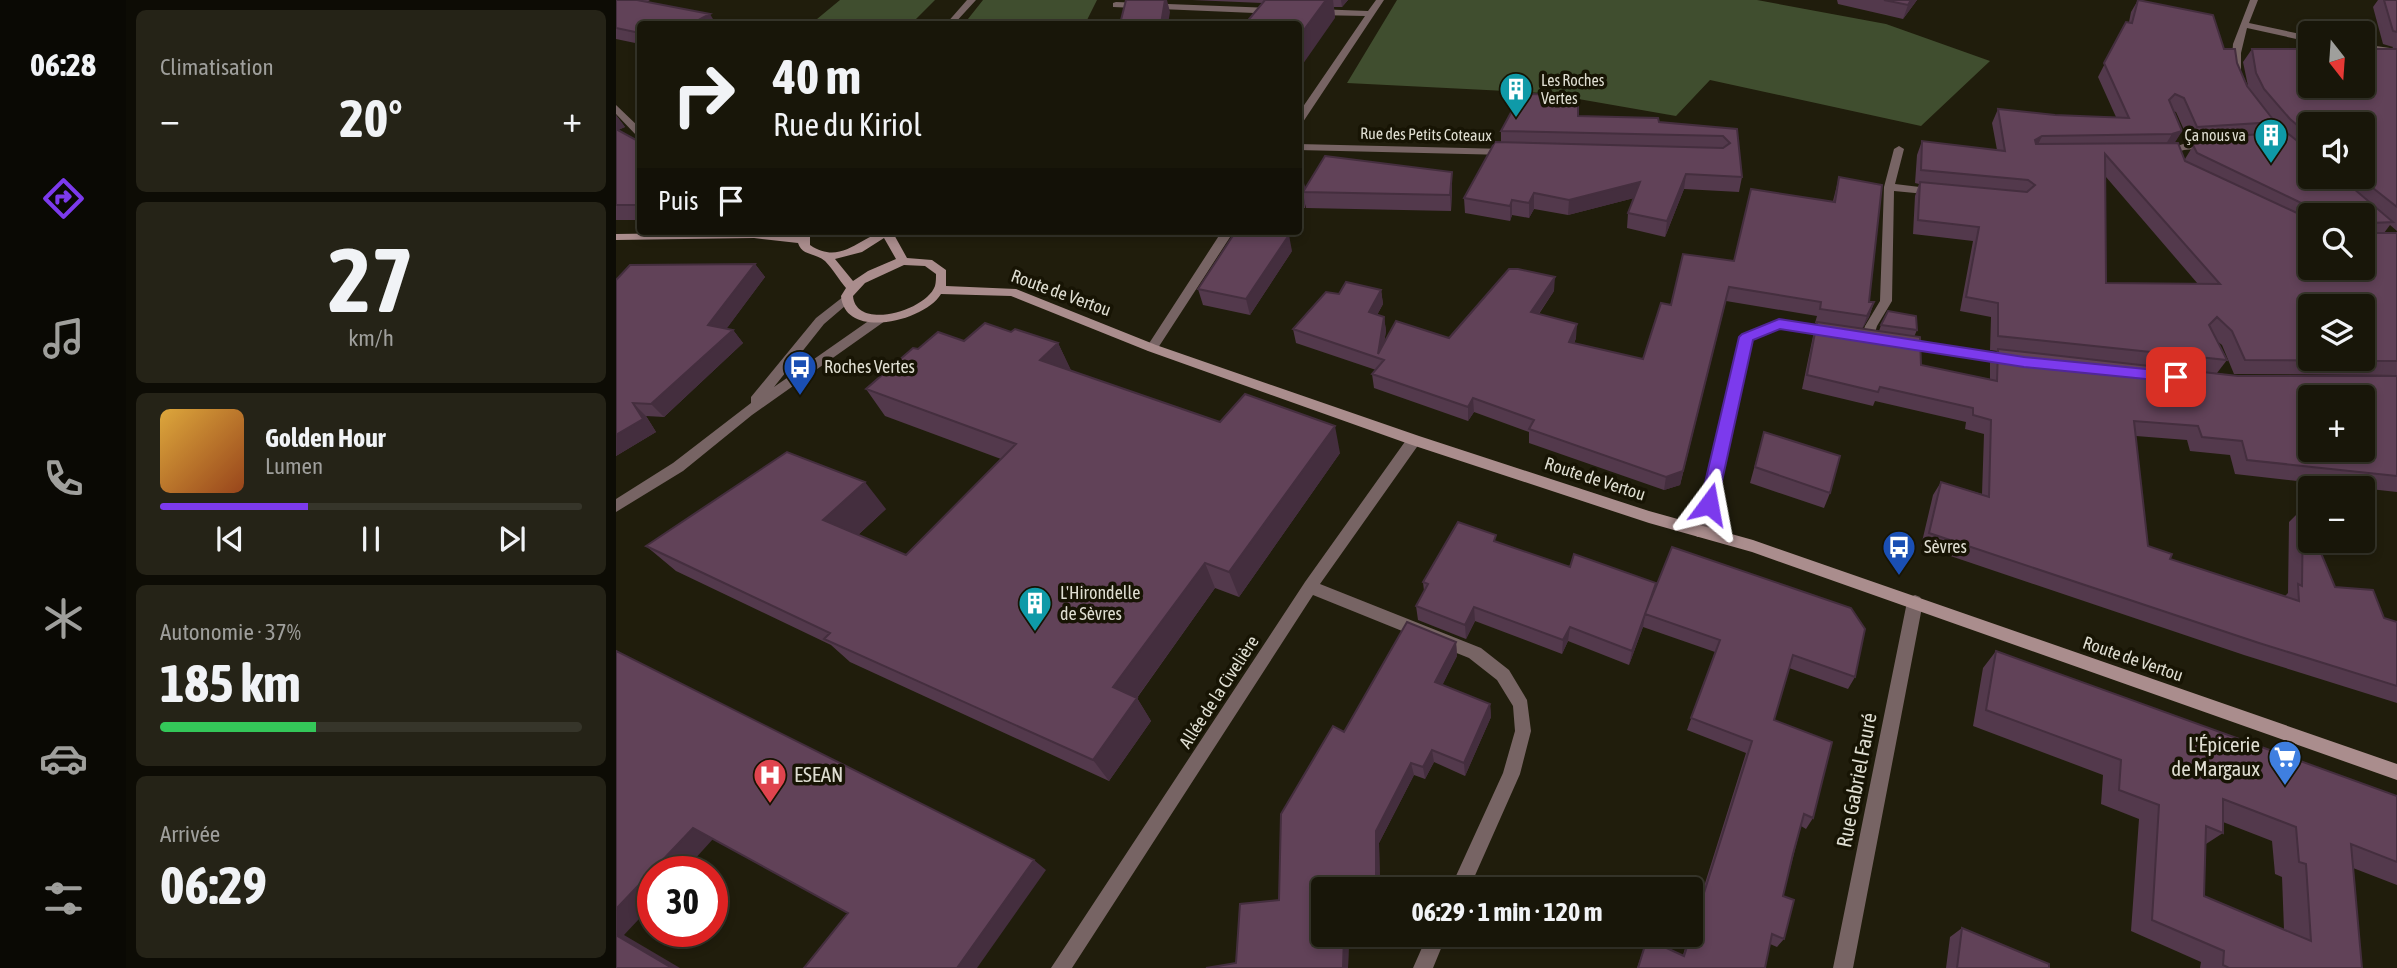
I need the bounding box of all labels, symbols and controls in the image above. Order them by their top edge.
north arrow [2298,21,2375,98]
map controls [2298,21,2375,553]
text: 06:28 [30,46,96,83]
text: 40 m [773,48,861,104]
icon: right [658,49,749,140]
text: Climatisation [160,54,274,80]
building icon: Les Roches Vertes [1497,70,1535,119]
place label: Les Roches Vertes [1541,71,1605,107]
text: 20° [339,88,403,148]
text: − [160,97,180,140]
text: + [562,97,582,140]
text: Rue du Kiriol [773,106,922,143]
button: sound [2298,112,2375,189]
building icon: Ça nous va [2252,116,2290,165]
street label: Rue des Petits Coteaux [1360,124,1492,144]
place label: Ça nous va [2184,126,2246,145]
icon: directions [39,174,88,223]
icon: arrive [712,182,750,220]
text: Puis [658,186,698,216]
button: search [2298,203,2375,280]
text: 27 [328,227,414,331]
street label: Route de Vertou [1008,265,1114,320]
button: layers [2298,294,2375,371]
icon: music [39,314,88,363]
text: km/h [348,325,394,351]
pin [2146,347,2206,407]
bus stop icon: Roches Vertes [781,348,819,397]
place label: Roches Vertes [824,356,915,377]
icon: arrive [2157,358,2195,396]
button: + [2298,385,2375,462]
text: Golden Hour [265,423,385,453]
street label: Route de Vertou [1542,452,1648,505]
text: Lumen [265,453,323,479]
icon: phone [39,454,88,503]
position arrow [1672,467,1746,541]
button: − [2298,476,2375,553]
icon: previous [211,520,249,558]
icon: pause [352,520,390,558]
icon: next [493,520,531,558]
bus stop icon: Sèvres [1880,528,1918,577]
place label: Sèvres [1924,536,1967,557]
place label: L'Hirondelle de Sèvres [1060,582,1140,624]
building icon: L'Hirondelle de Sèvres [1016,584,1054,633]
icon: climate [39,594,88,643]
text: Autonomie · 37% [160,619,301,645]
street label: Allée de la Civelière [1174,632,1263,752]
street label: Route de Vertou [2080,632,2186,686]
text: 185 km [160,653,301,713]
street label: Rue Gabriel Fauré [1831,710,1881,849]
place label: L'Épicerie de Margaux [2171,732,2261,780]
icon: car [39,734,88,783]
supermarket icon: L'Épicerie de Margaux [2266,738,2304,787]
hospital icon: ESEAN [751,756,789,805]
place label: ESEAN [794,762,843,786]
text: Arrivée [160,821,220,847]
text: 06:29 [160,855,267,915]
speed limit sign: 30 [637,856,728,947]
icon: filters [39,874,88,923]
text: 06:29 · 1 min · 120 m [1412,897,1602,927]

